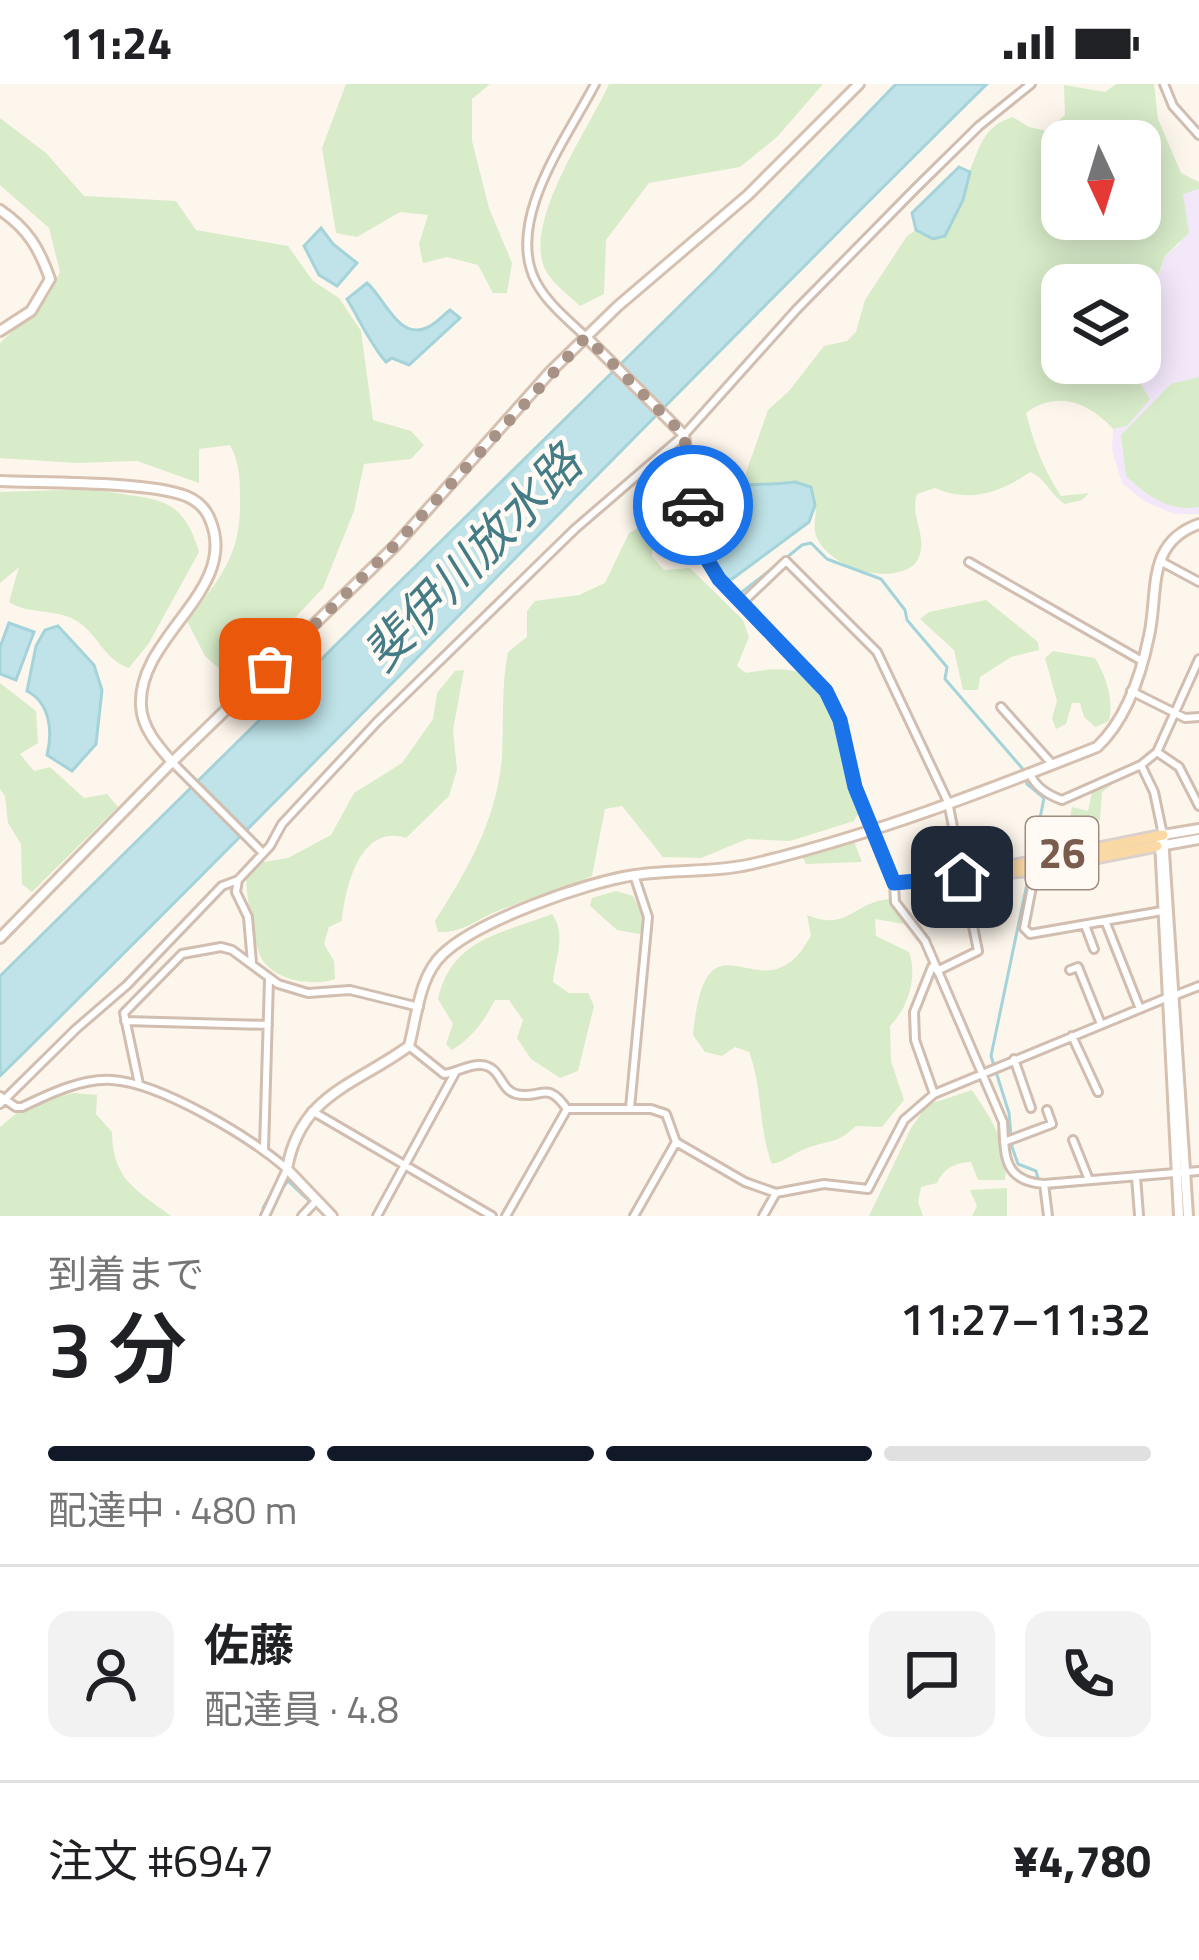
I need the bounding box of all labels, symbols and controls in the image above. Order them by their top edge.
text: 11:24 [60,8,172,76]
north arrow [1041,120,1161,240]
map controls [1041,120,1161,384]
button: layers [1041,264,1161,384]
water label: 斐伊川放水路 [345,426,601,687]
courier [633,445,753,565]
icon: car [660,472,726,538]
pin [219,618,321,720]
icon: bag [237,636,303,702]
road number: 26 [1026,817,1098,889]
pin [911,826,1013,928]
icon: home [929,844,995,910]
text: 到着まで [48,1244,204,1303]
text: 11:27–11:32 [900,1284,1151,1352]
text: 3 分 [48,1289,187,1407]
text: 配達中 · 480 m [48,1480,297,1539]
text: 佐藤 [204,1610,294,1678]
button: person [48,1611,174,1737]
button: chat [869,1611,995,1737]
button: phone [1025,1611,1151,1737]
text: 配達員 · 4.8 [204,1679,399,1738]
text: 注文 #6947 [48,1826,274,1894]
text: ¥4,780 [1013,1826,1151,1894]

